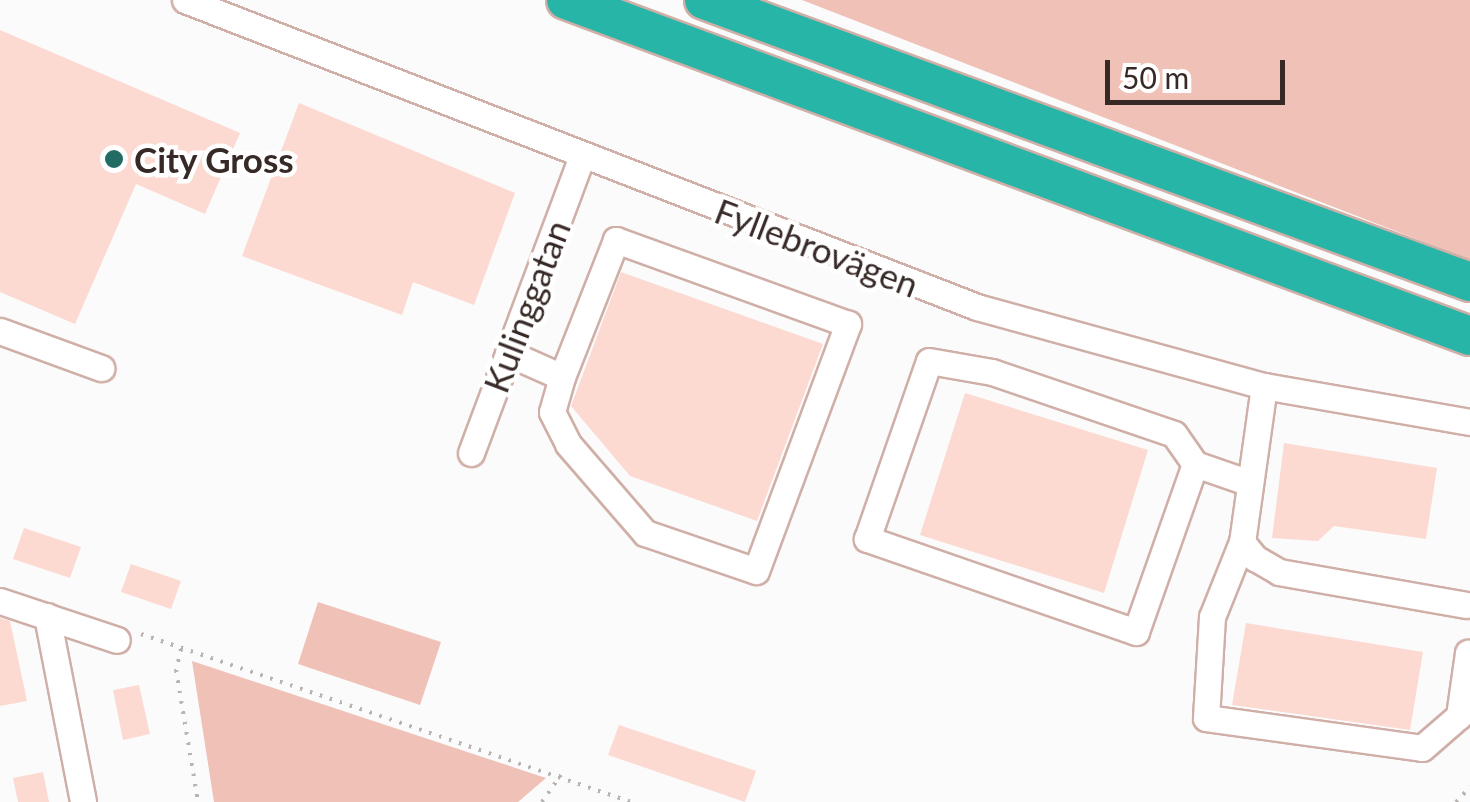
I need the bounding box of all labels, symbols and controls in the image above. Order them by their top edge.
scale bar [1110,40,1290,102]
text: 50 m [1122,59,1189,95]
place label: City Gross [134,138,295,180]
marker: City Gross [103,148,125,170]
street label: Fyllebrovägen [709,189,925,305]
street label: Kulinggatan [474,214,578,398]

